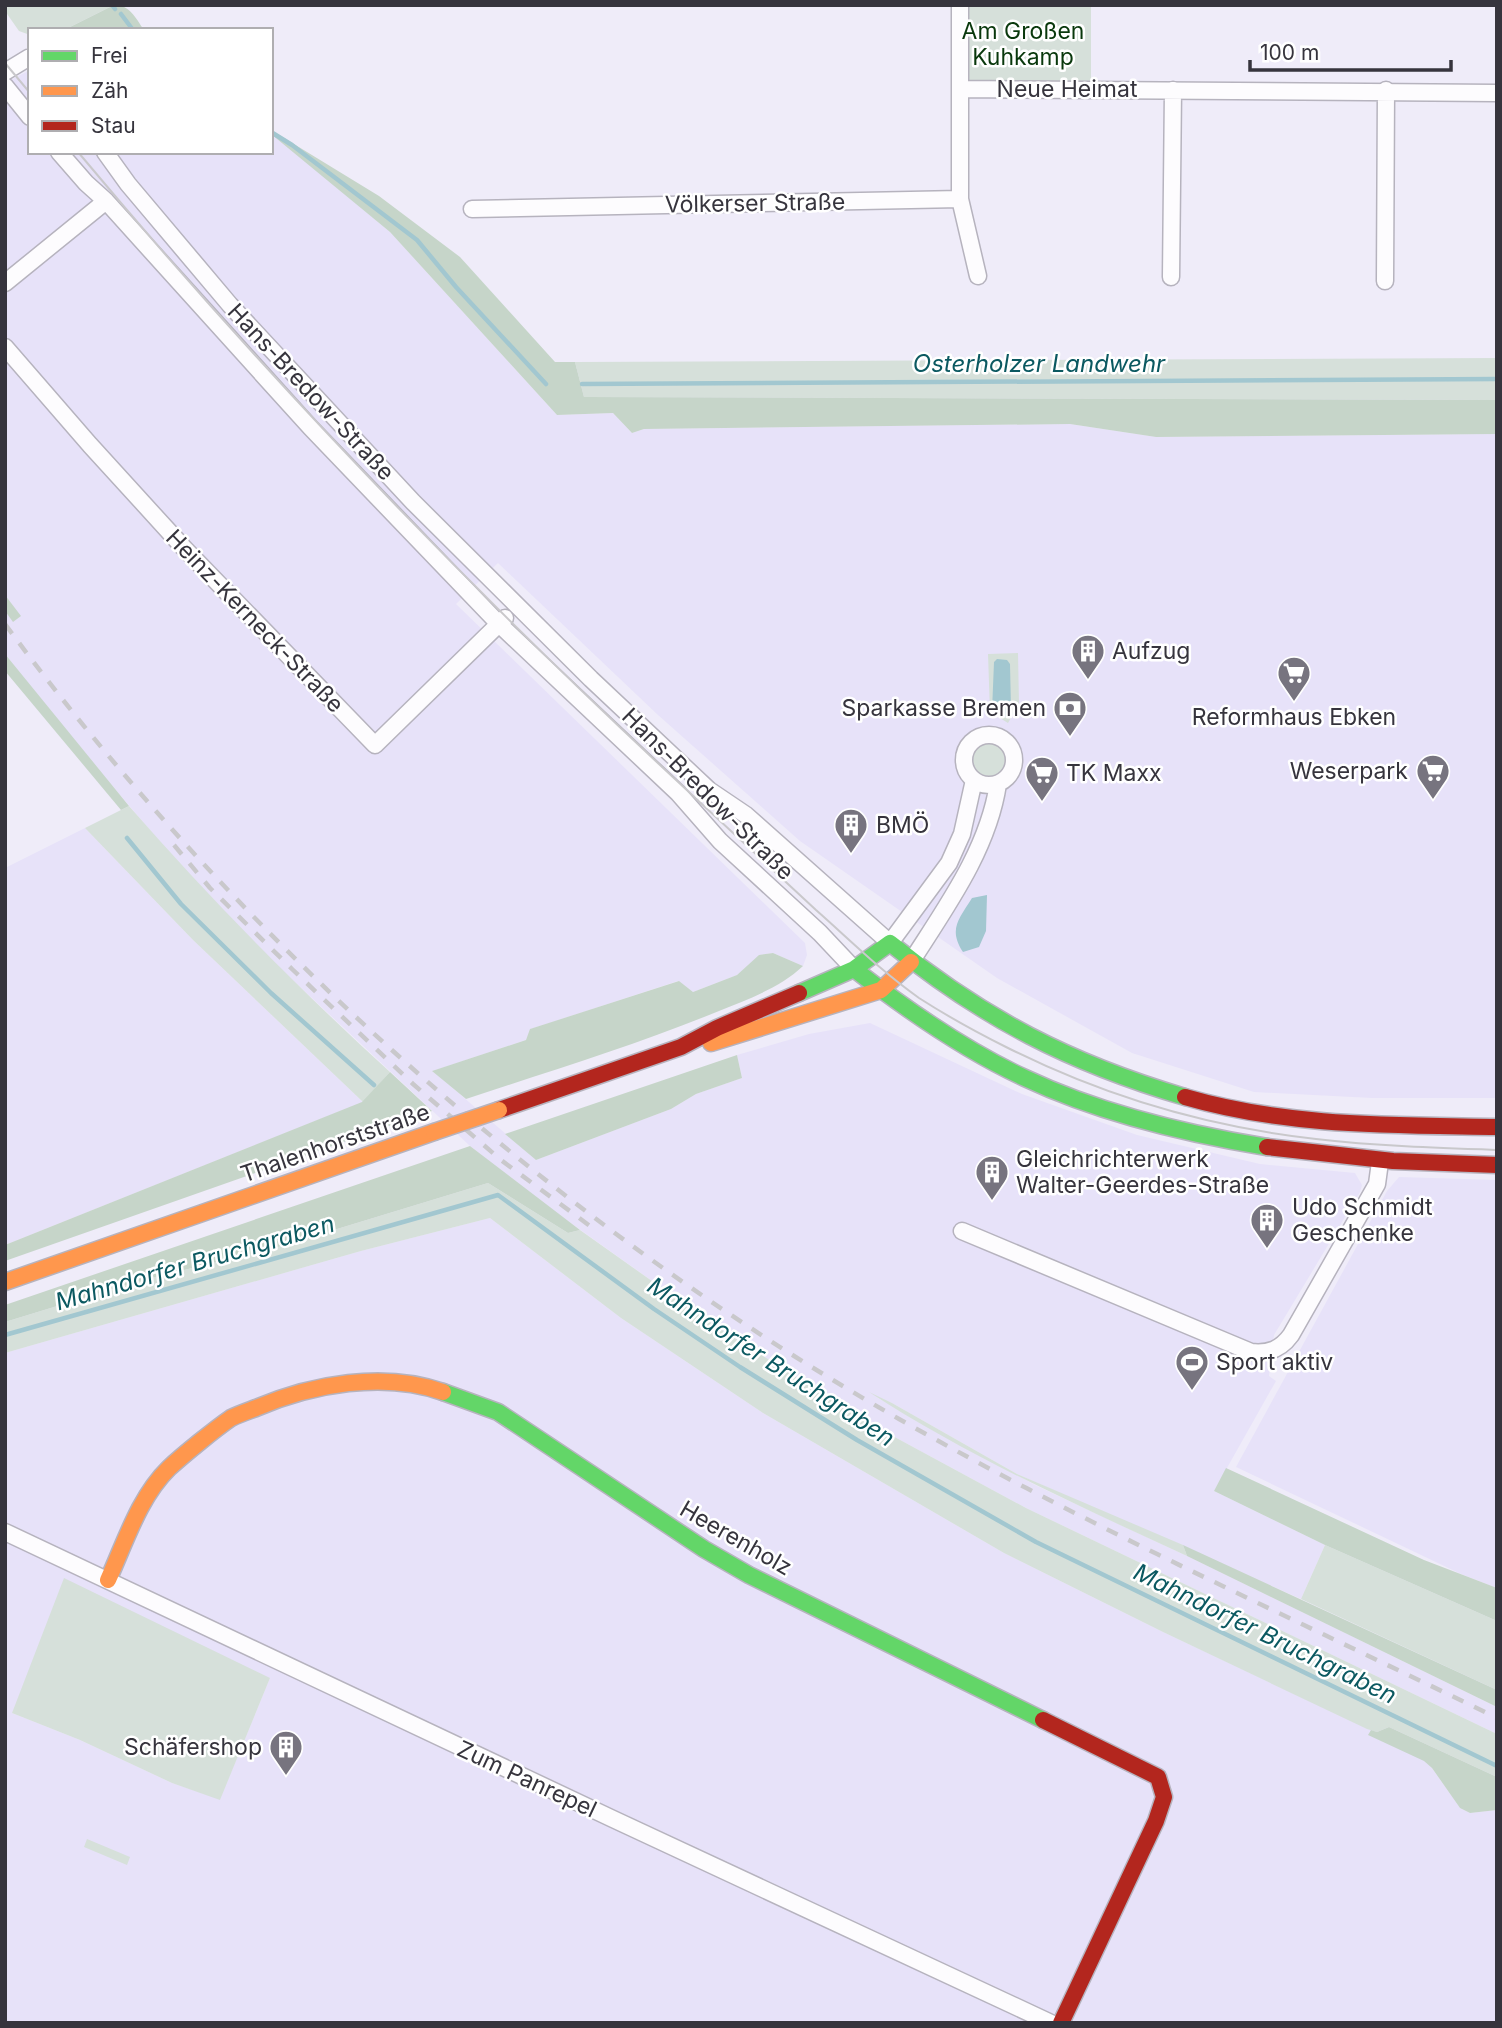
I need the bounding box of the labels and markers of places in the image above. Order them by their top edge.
building icon: Aufzug [1069,632,1107,681]
place label: Aufzug [1112,637,1190,665]
supermarket icon: Reformhaus Ebken [1275,654,1313,703]
bank icon: Sparkasse Bremen [1051,689,1089,738]
place label: Sparkasse Bremen [841,694,1046,722]
place label: Reformhaus Ebken [1192,703,1396,731]
supermarket icon: Weserpark [1414,752,1452,801]
supermarket icon: TK Maxx [1023,754,1061,803]
place label: Weserpark [1290,757,1408,785]
place label: TK Maxx [1066,759,1162,787]
building icon: BMÖ [832,806,870,855]
place label: BMÖ [876,811,929,839]
place label: Gleichrichterwerk Walter-Geerdes-Straße [1016,1145,1269,1199]
building icon: Gleichrichterwerk Walter-Geerdes-Straße [973,1153,1011,1202]
place label: Udo Schmidt Geschenke [1292,1193,1433,1247]
building icon: Udo Schmidt Geschenke [1248,1201,1286,1250]
sports icon: Sport aktiv [1173,1343,1211,1392]
place label: Sport aktiv [1216,1348,1333,1376]
building icon: Schäfershop [267,1728,305,1777]
place label: Schäfershop [124,1733,262,1761]

